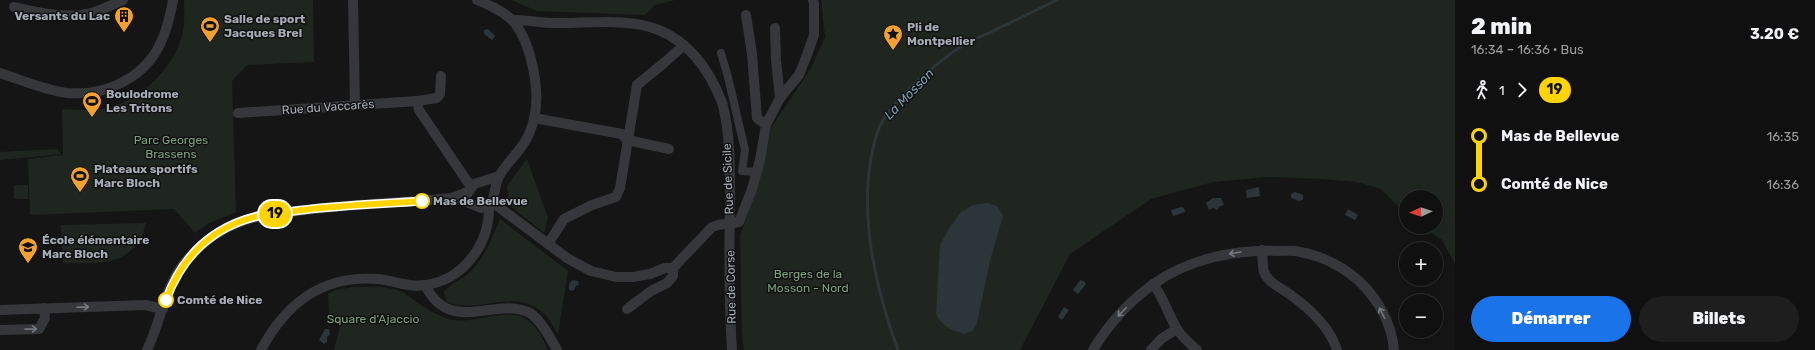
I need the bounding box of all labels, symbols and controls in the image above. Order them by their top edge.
building icon: Versants du Lac [113,5,135,33]
place label: Versants du Lac [14,9,110,23]
place label: Salle de sport Jacques Brel [224,12,306,40]
text: 2 min [1471,13,1532,40]
sports icon: Salle de sport Jacques Brel [199,15,221,43]
place label: Pli de Montpellier [907,20,976,48]
place icon: Pli de Montpellier [882,23,904,51]
text: 3.20 € [1750,25,1799,43]
text: 16:34 – 16:36 · Bus [1471,42,1584,57]
water label: La Mosson [881,66,937,122]
icon: walk [1471,79,1493,101]
icon: forward [1511,79,1533,101]
text: 19 [1547,81,1563,98]
text: 1 [1499,83,1505,98]
place label: Boulodrome Les Tritons [106,87,179,115]
sports icon: Boulodrome Les Tritons [81,90,103,118]
street label: Rue du Vaccarès [281,97,375,117]
text: Mas de Bellevue [1501,127,1619,145]
text: 16:35 [1767,129,1799,144]
park label: Parc Georges Brassens [134,133,208,161]
street label: Rue de Sicile [720,143,736,215]
place label: Plateaux sportifs Marc Bloch [94,162,198,190]
sports icon: Plateaux sportifs Marc Bloch [69,165,91,193]
text: Comté de Nice [1501,175,1608,193]
text: 16:36 [1767,177,1799,192]
north arrow [1399,190,1443,234]
map controls [1399,190,1443,338]
marker: Mas de Bellevue [414,193,430,209]
place label: Mas de Bellevue [433,194,528,208]
line badge: 19 [257,201,293,227]
text: 19 [267,205,283,222]
place label: École élémentaire Marc Bloch [42,233,149,261]
school or university icon: École élémentaire Marc Bloch [17,236,39,264]
button: + [1399,242,1443,286]
one-way arrow [1229,249,1242,257]
street label: Rue de Corse [723,250,739,324]
park label: Berges de la Mosson - Nord [767,267,849,295]
marker: Comté de Nice [158,292,174,308]
place label: Comté de Nice [177,293,263,307]
button: − [1399,294,1443,338]
button: Démarrer [1471,296,1631,342]
button: Billets [1639,296,1799,342]
one-way arrow [76,303,89,310]
one-way arrow [1117,307,1127,317]
one-way arrow [1378,307,1385,319]
park label: Square d'Ajaccio [327,312,419,326]
one-way arrow [24,325,37,333]

